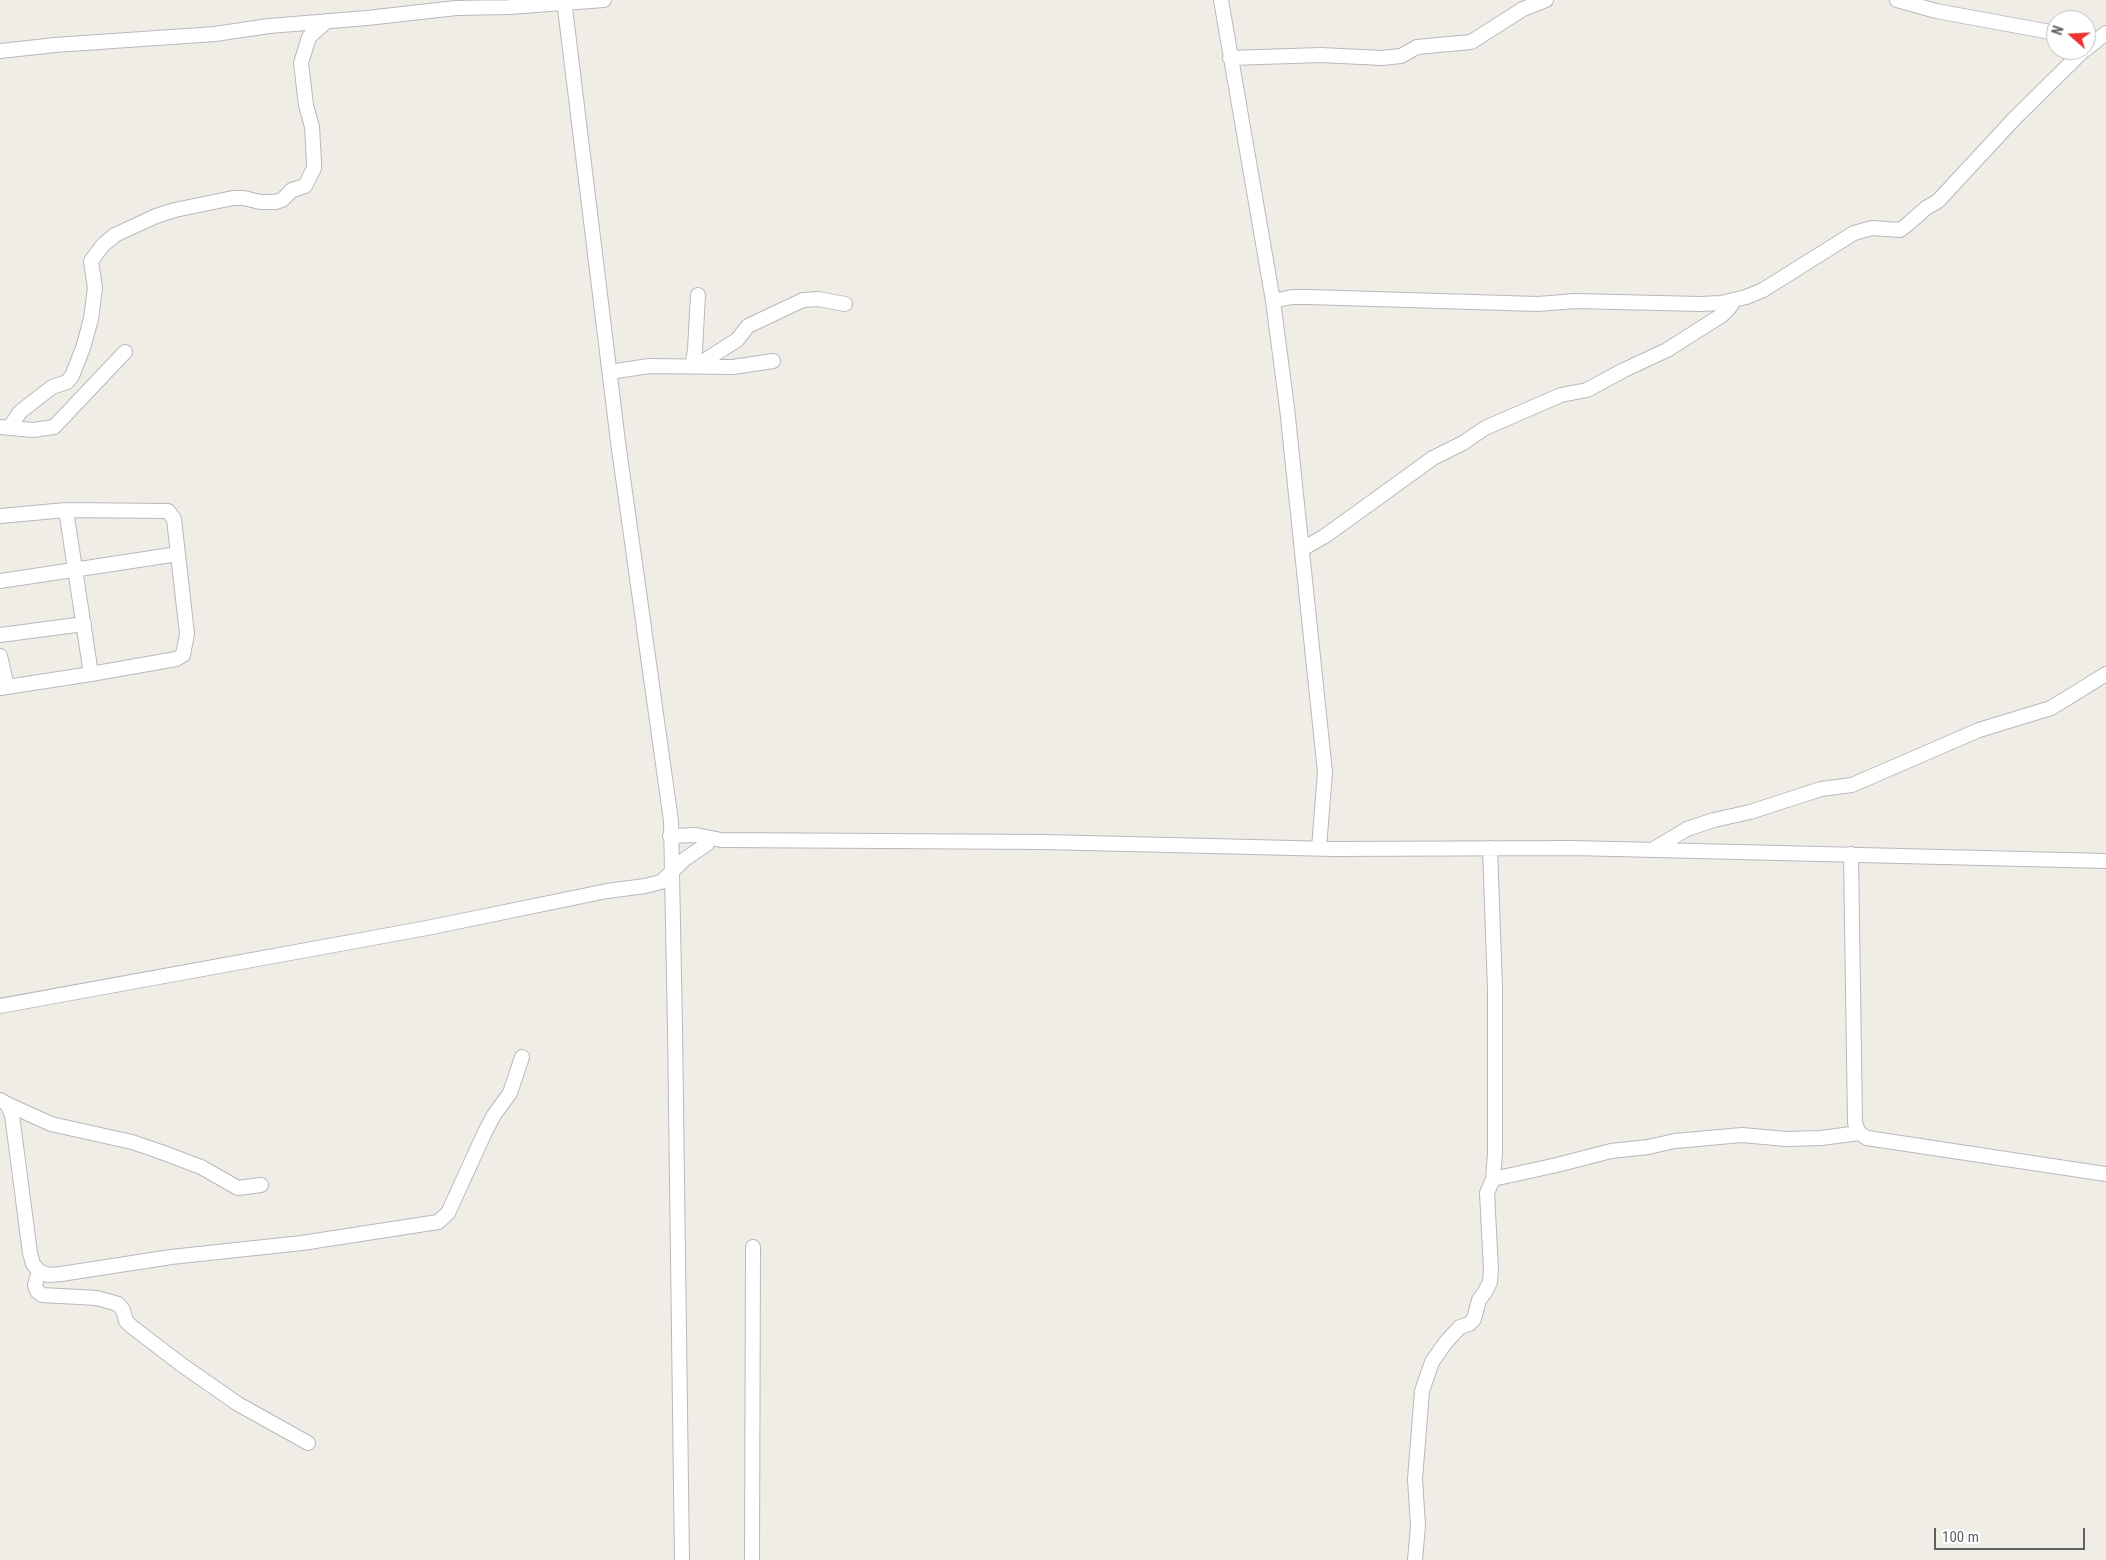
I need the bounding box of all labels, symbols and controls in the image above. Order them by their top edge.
north arrow [2046,10,2096,60]
text: N [2049,24,2067,37]
scale bar [1936,1518,2087,1550]
text: 100 m [1942,1528,1979,1546]

